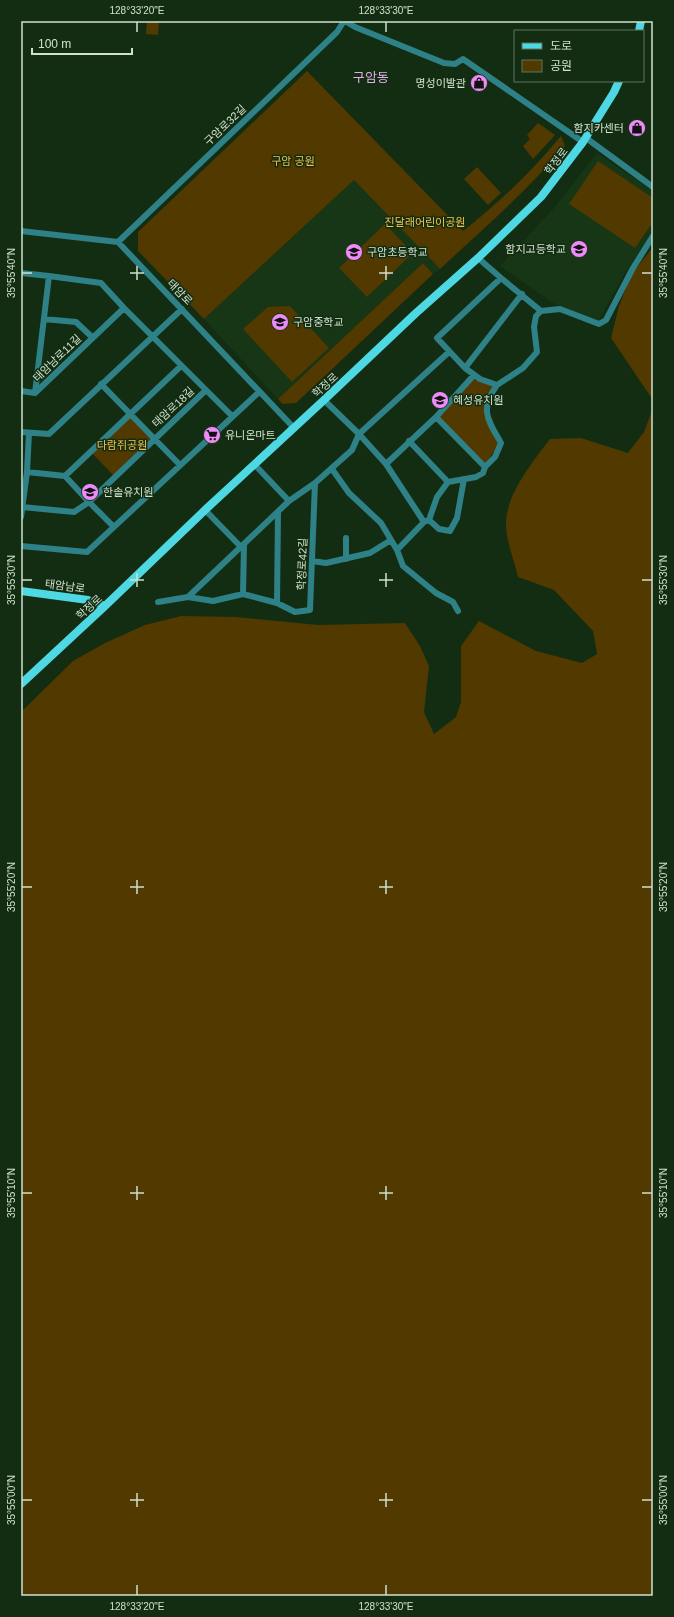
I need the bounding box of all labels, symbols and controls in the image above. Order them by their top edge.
text: 128°33'20"E [109,5,165,16]
text: 128°33'30"E [358,5,414,16]
scale bar [32,30,132,56]
legend [514,30,644,82]
text: 100 m [38,37,71,51]
text: 도로 [550,39,572,53]
text: 공원 [550,59,572,73]
district label: 구암동 [353,70,389,85]
shop icon: 명성이발관 [469,73,489,93]
place label: 명성이발관 [415,77,466,89]
street label: 구암로32길 [202,102,248,148]
shop icon: 함지카센터 [627,118,647,138]
place label: 함지카센터 [573,122,624,134]
street label: 학정로 [542,145,570,177]
park label: 구암 공원 [271,155,315,167]
park label: 진달래어린이공원 [385,216,465,228]
school or university icon: 함지고등학교 [569,239,589,259]
school or university icon: 구암초등학교 [344,242,364,262]
place label: 함지고등학교 [505,243,566,255]
place label: 구암초등학교 [367,246,428,258]
text: 35°55'40"N [6,248,17,298]
text: 35°55'40"N [658,248,669,298]
street label: 태암로 [165,277,195,307]
school or university icon: 구암중학교 [270,312,290,332]
place label: 구암중학교 [293,316,344,328]
street label: 태암남로11길 [31,332,83,384]
street label: 학정로 [310,370,340,400]
street label: 태암로18길 [150,385,196,429]
school or university icon: 혜성유치원 [430,390,450,410]
place label: 혜성유치원 [453,394,504,406]
supermarket icon: 유니온마트 [202,425,222,445]
place label: 유니온마트 [225,429,276,441]
park label: 다람쥐공원 [97,439,147,451]
school or university icon: 한솔유치원 [80,482,100,502]
place label: 한솔유치원 [103,486,154,498]
street label: 학정로42길 [295,537,309,591]
text: 35°55'30"N [6,555,17,605]
text: 35°55'30"N [658,555,669,605]
street label: 태암남로 [44,577,86,595]
street label: 학정로 [74,592,104,622]
text: 35°55'20"N [6,862,17,912]
text: 35°55'20"N [658,862,669,912]
text: 35°55'10"N [6,1168,17,1218]
text: 35°55'10"N [658,1168,669,1218]
text: 35°55'00"N [6,1475,17,1525]
text: 35°55'00"N [658,1475,669,1525]
text: 128°33'20"E [109,1601,165,1612]
text: 128°33'30"E [358,1601,414,1612]

